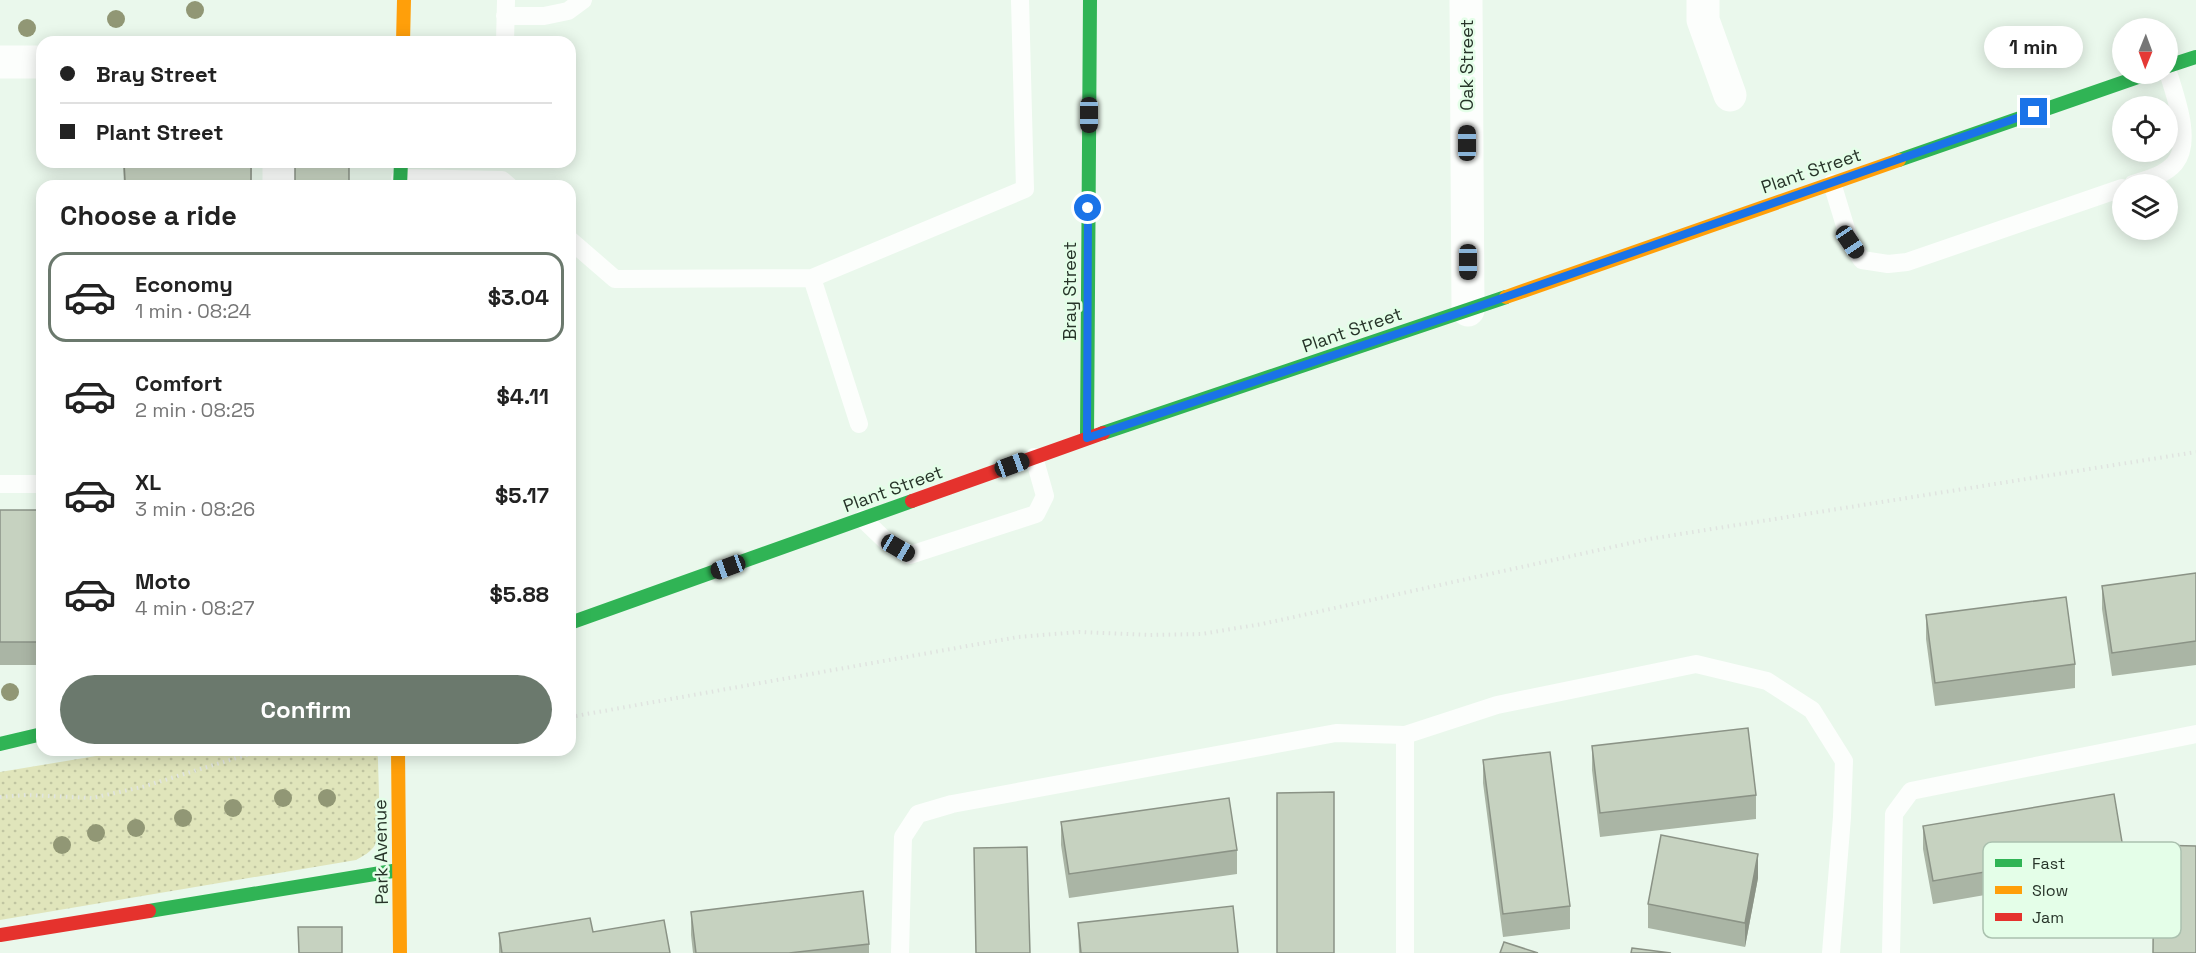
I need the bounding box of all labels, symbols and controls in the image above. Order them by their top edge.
north arrow [2112,18,2178,84]
map controls [2112,18,2178,240]
street label: Oak Street [1455,19,1478,111]
callout: 1 min [1984,25,2084,67]
text: 1 min [2009,34,2058,60]
text: Bray Street [96,60,217,88]
button: locate [2112,96,2178,162]
car [1080,97,1098,133]
route end [2020,98,2047,125]
text: Plant Street [96,118,223,146]
car [1458,125,1476,161]
street label: Plant Street [1758,143,1864,198]
button: layers [2112,174,2178,240]
route start [1074,194,1101,221]
text: Choose a ride [60,198,237,233]
car [1832,222,1868,262]
street label: Bray Street [1058,241,1081,341]
car [1459,244,1477,280]
icon: car [63,270,117,324]
text: Economy [135,270,233,298]
text: $3.04 [488,283,549,311]
text: 1 min · 08:24 [135,298,251,324]
street label: Plant Street [1299,302,1405,357]
icon: car [63,369,117,423]
text: Comfort [135,369,223,397]
text: $4.11 [496,382,549,410]
text: 2 min · 08:25 [135,397,255,423]
car [992,450,1032,480]
street label: Plant Street [840,460,946,517]
icon: car [63,468,117,522]
text: XL [135,468,161,496]
text: $5.17 [495,481,549,509]
text: 3 min · 08:26 [135,496,255,522]
car [878,531,918,565]
car [708,552,748,582]
icon: car [63,567,117,621]
text: Moto [135,567,191,595]
text: $5.88 [490,580,549,608]
text: 4 min · 08:27 [135,595,255,621]
button: Confirm [60,675,552,744]
street label: Park Avenue [368,799,393,905]
legend [1983,842,2181,938]
text: Fast [2032,853,2065,874]
text: Slow [2032,880,2068,901]
text: Jam [2032,907,2064,928]

